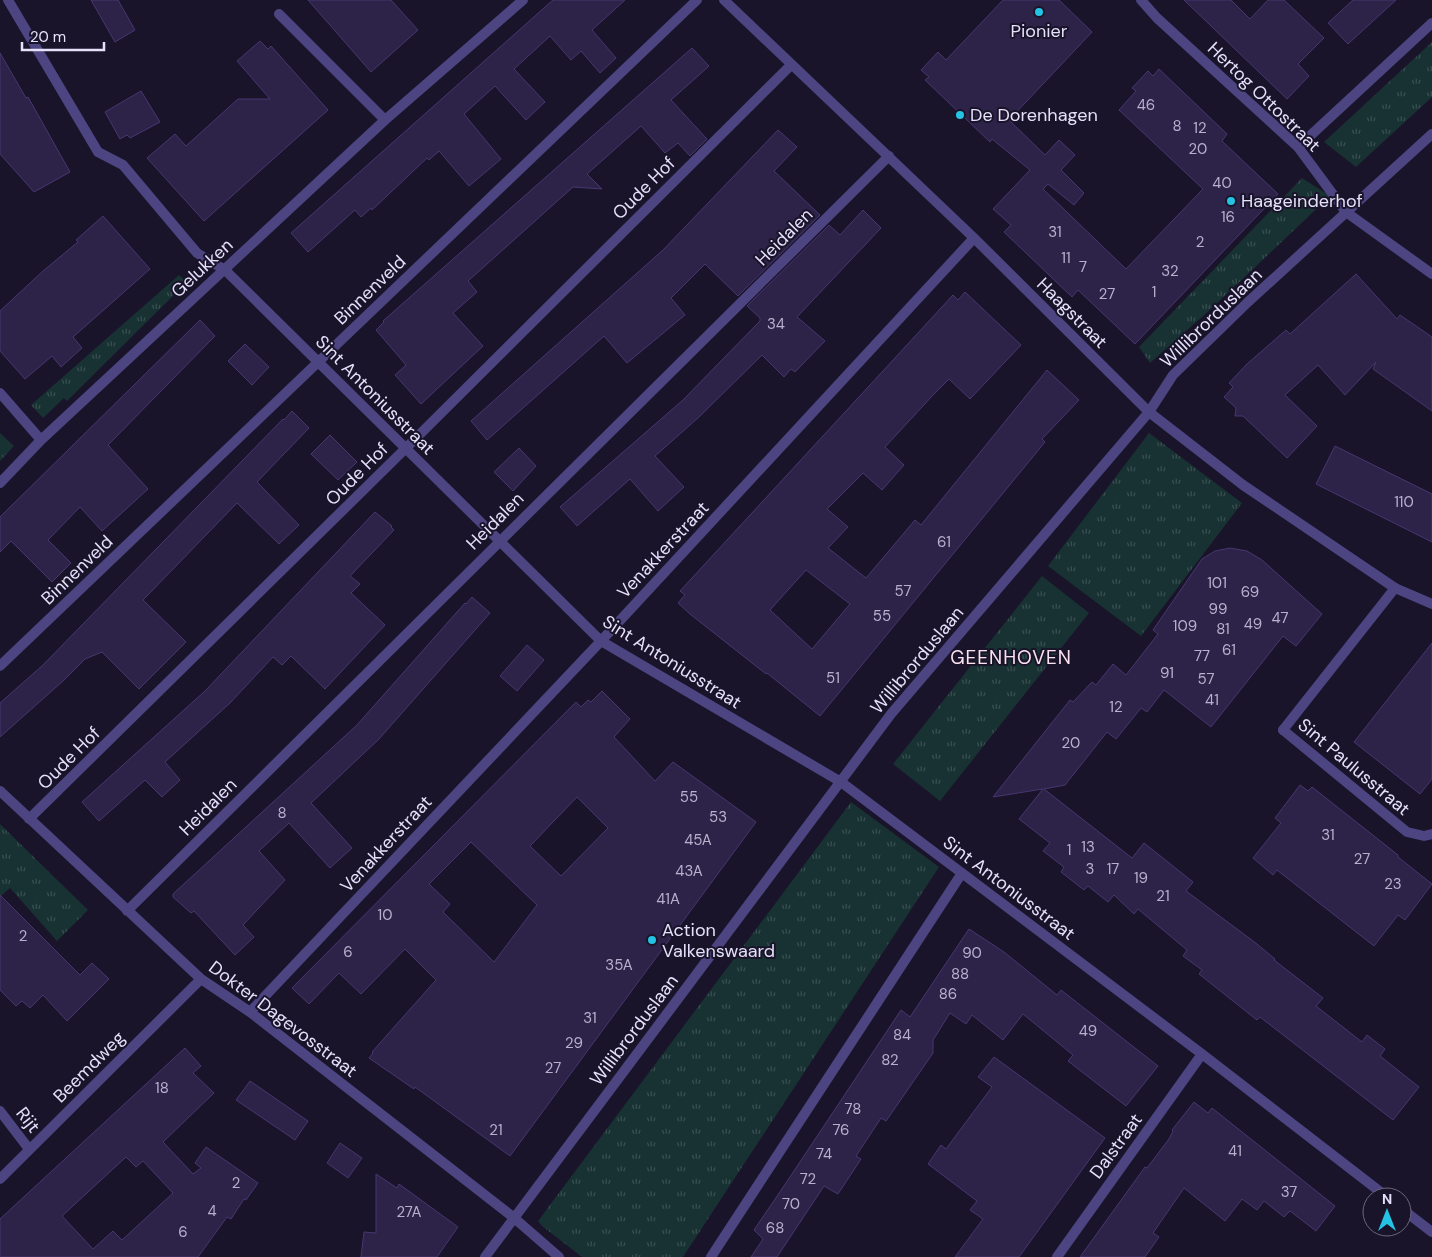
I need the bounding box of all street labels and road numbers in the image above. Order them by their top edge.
street label: Hertog Ottostraat [1202,37,1326,157]
street label: Oude Hof [607,151,681,225]
street label: Heidalen [750,203,818,271]
street label: Gelukken [166,233,238,303]
street label: Binnenveld [329,250,411,330]
street label: Willibrorduslaan [1155,263,1267,373]
street label: Haagstraat [1031,272,1113,354]
street label: Sint Antoniusstraat [310,330,440,460]
street label: Oude Hof [320,437,394,511]
street label: Heidalen [461,487,529,555]
street label: Venakkerstraat [612,496,714,604]
street label: Binnenveld [36,530,118,610]
street label: Willibrorduslaan [865,601,969,719]
street label: Sint Antoniusstraat [598,610,746,714]
street label: Sint Paulusstraat [1293,713,1415,821]
street label: Oude Hof [32,721,106,795]
street label: Heidalen [174,773,242,841]
street label: Venakkerstraat [335,790,437,898]
street label: Sint Antoniusstraat [938,830,1080,946]
street label: Dokter Dagevosstraat [204,955,362,1083]
street label: Willibrorduslaan [584,970,684,1090]
street label: Beemdweg [48,1026,130,1108]
street label: Rijt [10,1102,46,1138]
street label: Dalstraat [1084,1109,1148,1183]

